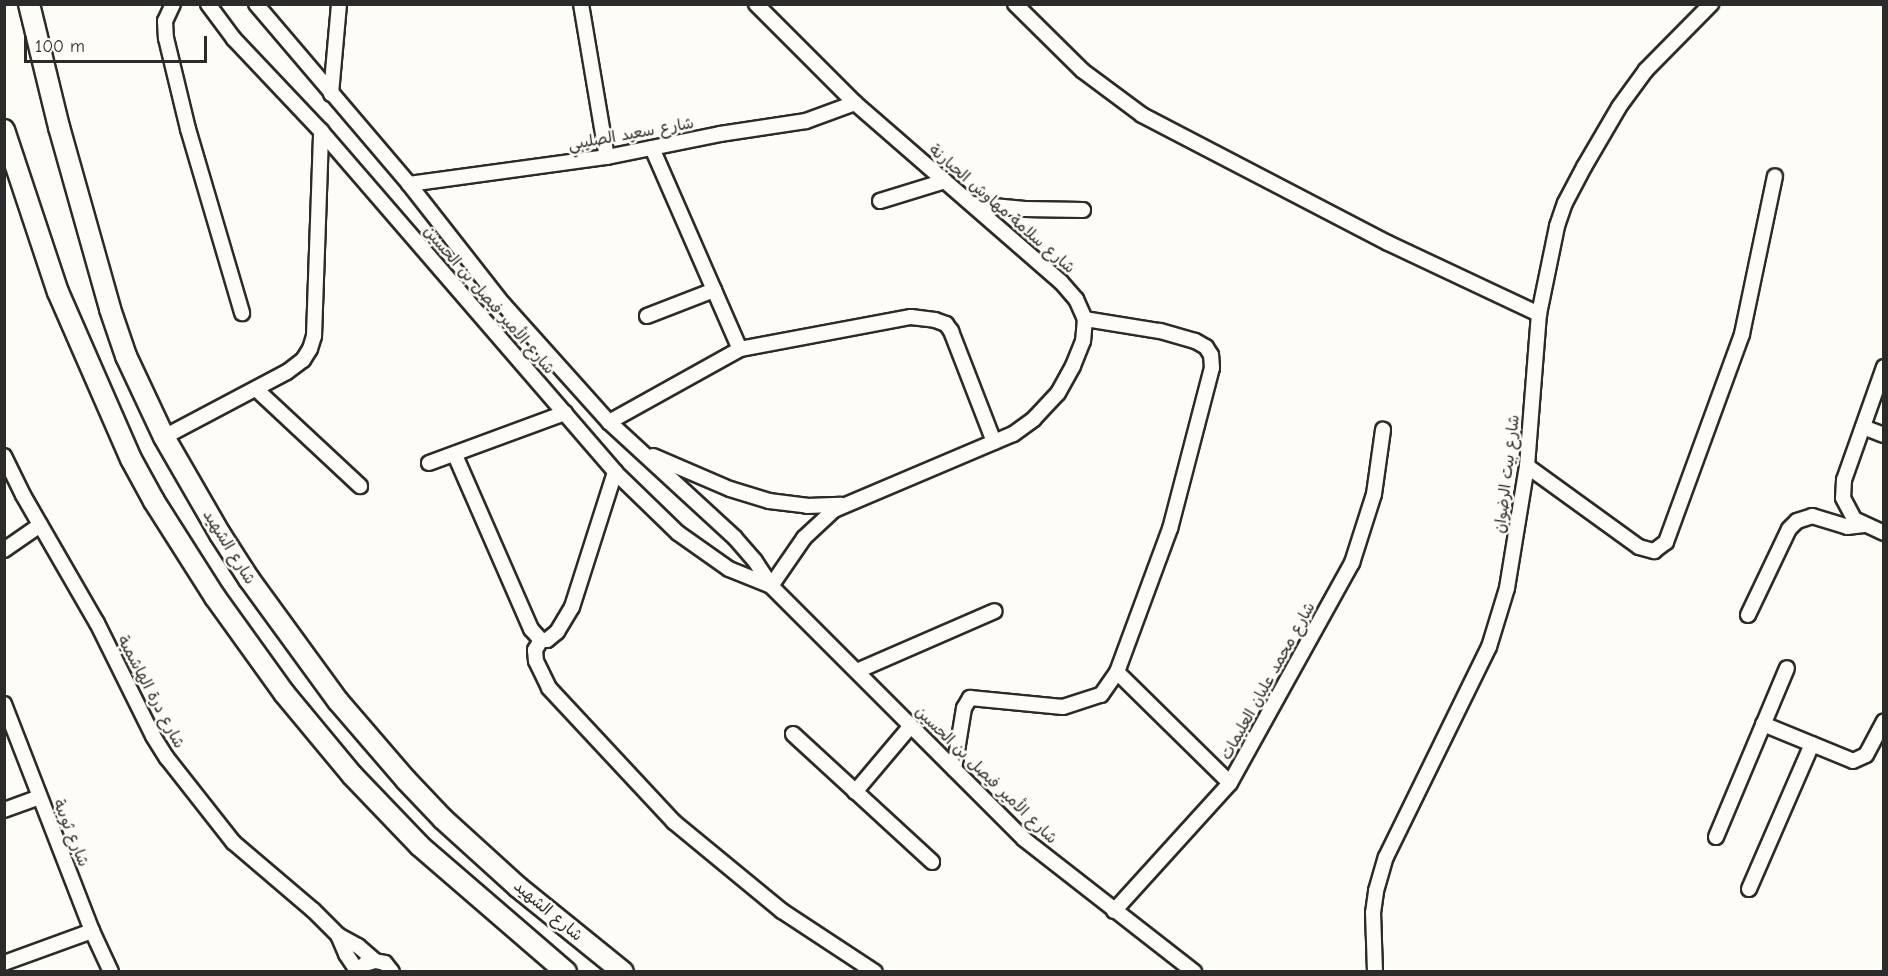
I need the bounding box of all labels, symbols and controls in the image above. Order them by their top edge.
scale bar [27,24,210,62]
text: 100 m [35,36,85,57]
street label: شارع سعيد الصليبي [567,113,695,155]
street label: شارع سلامة مهاوش الحبارنة [925,140,1079,278]
street label: شارع الأمير فيصل بن الحسين [419,222,559,378]
street label: شارع بيت الرضوان [1490,414,1524,534]
street label: شارع الشهيد [199,506,259,588]
street label: شارع محمد عليان العليمات [1217,599,1319,763]
street label: شارع درة الهاشمية [113,632,189,752]
street label: شارع الأمير فيصل بن الحسين [911,702,1061,848]
street label: شارع ثويبة [49,797,93,869]
street label: شارع الشهيد [510,877,586,945]

